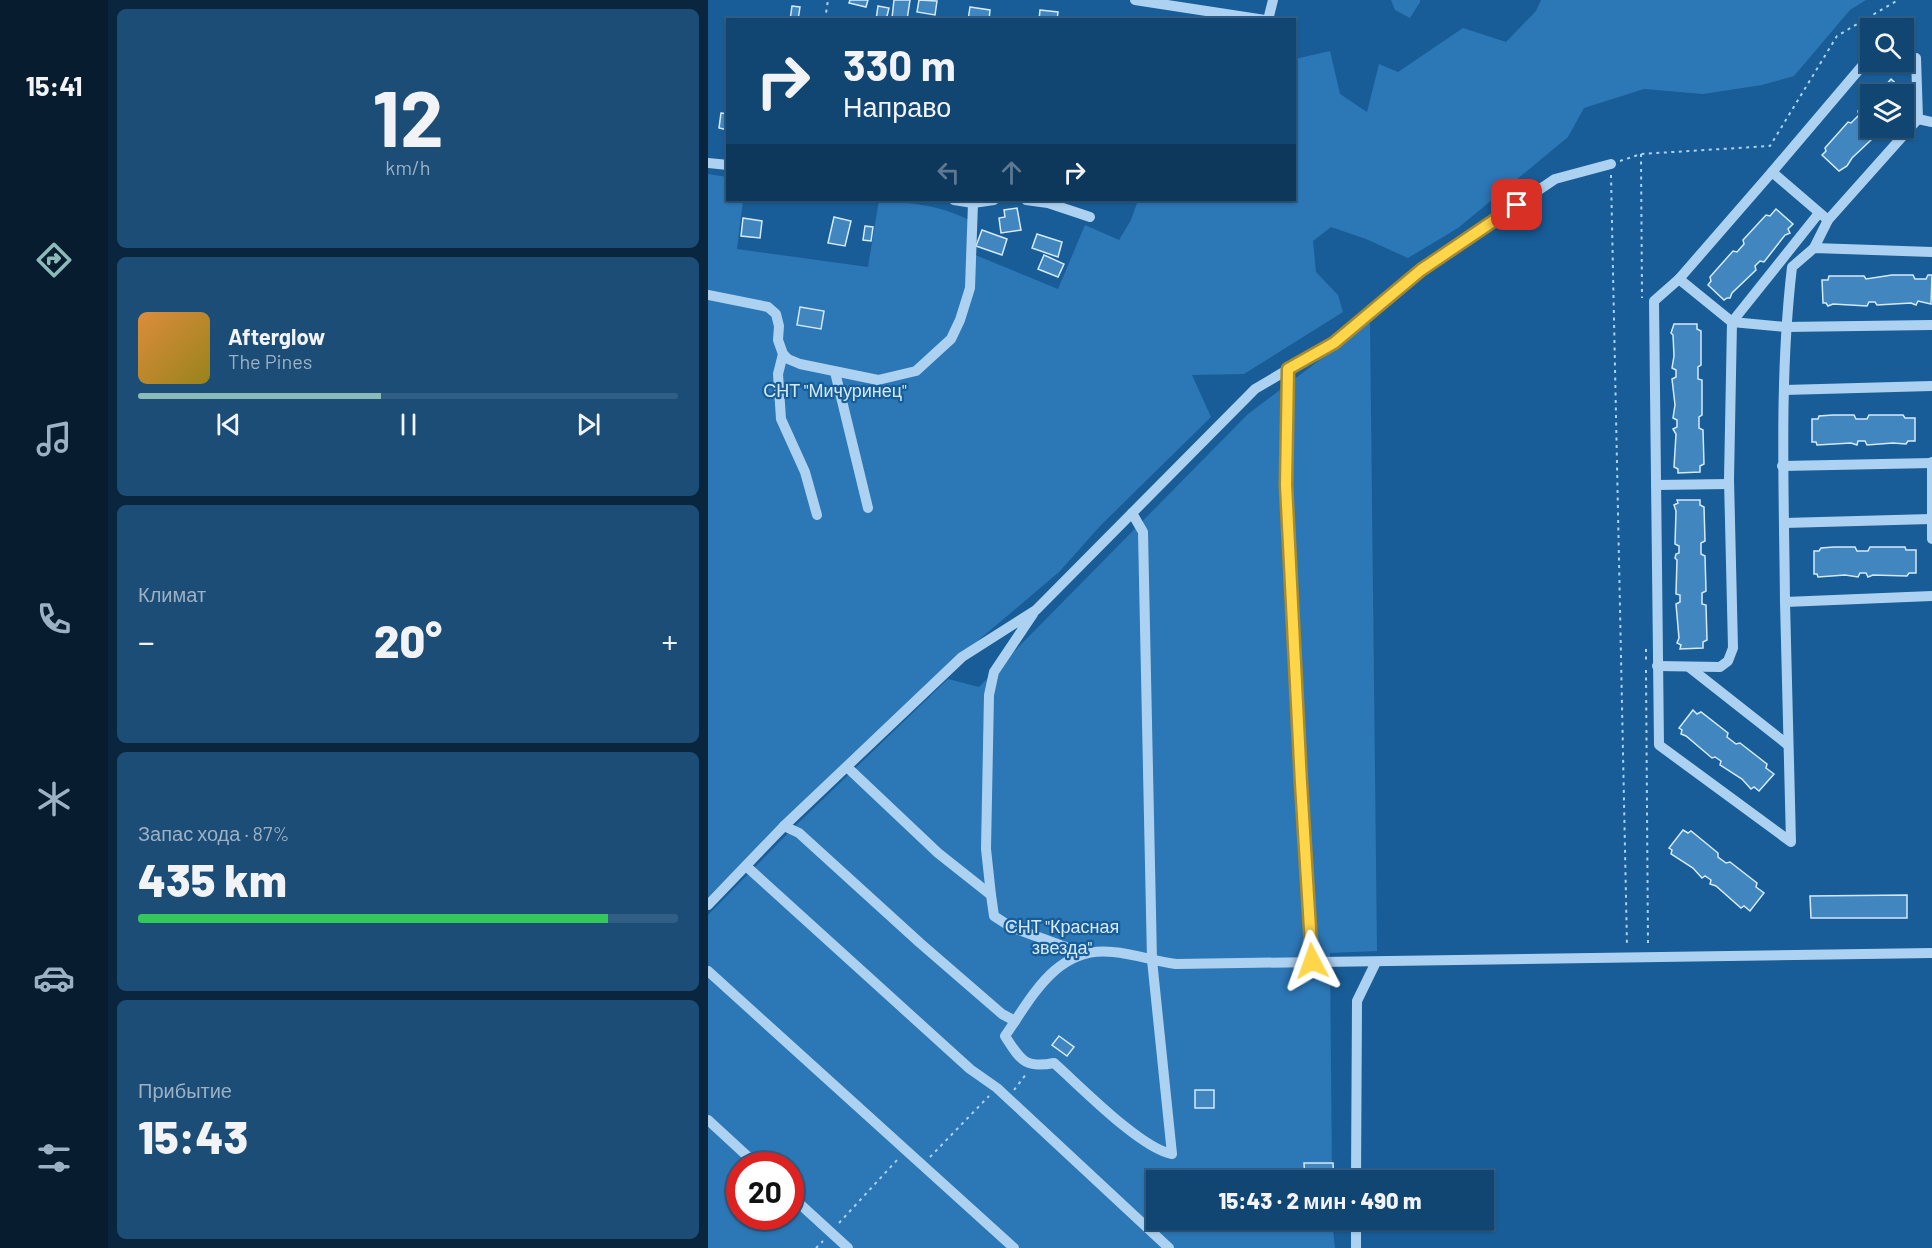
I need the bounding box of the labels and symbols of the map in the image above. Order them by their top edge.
pin [1491,179,1542,230]
park label: СНТ "Мичуринец" [763,379,907,401]
park label: СНТ "Красная звезда" [1005,915,1119,958]
position arrow [1280,929,1344,993]
speed limit sign: 20 [726,1152,804,1230]

